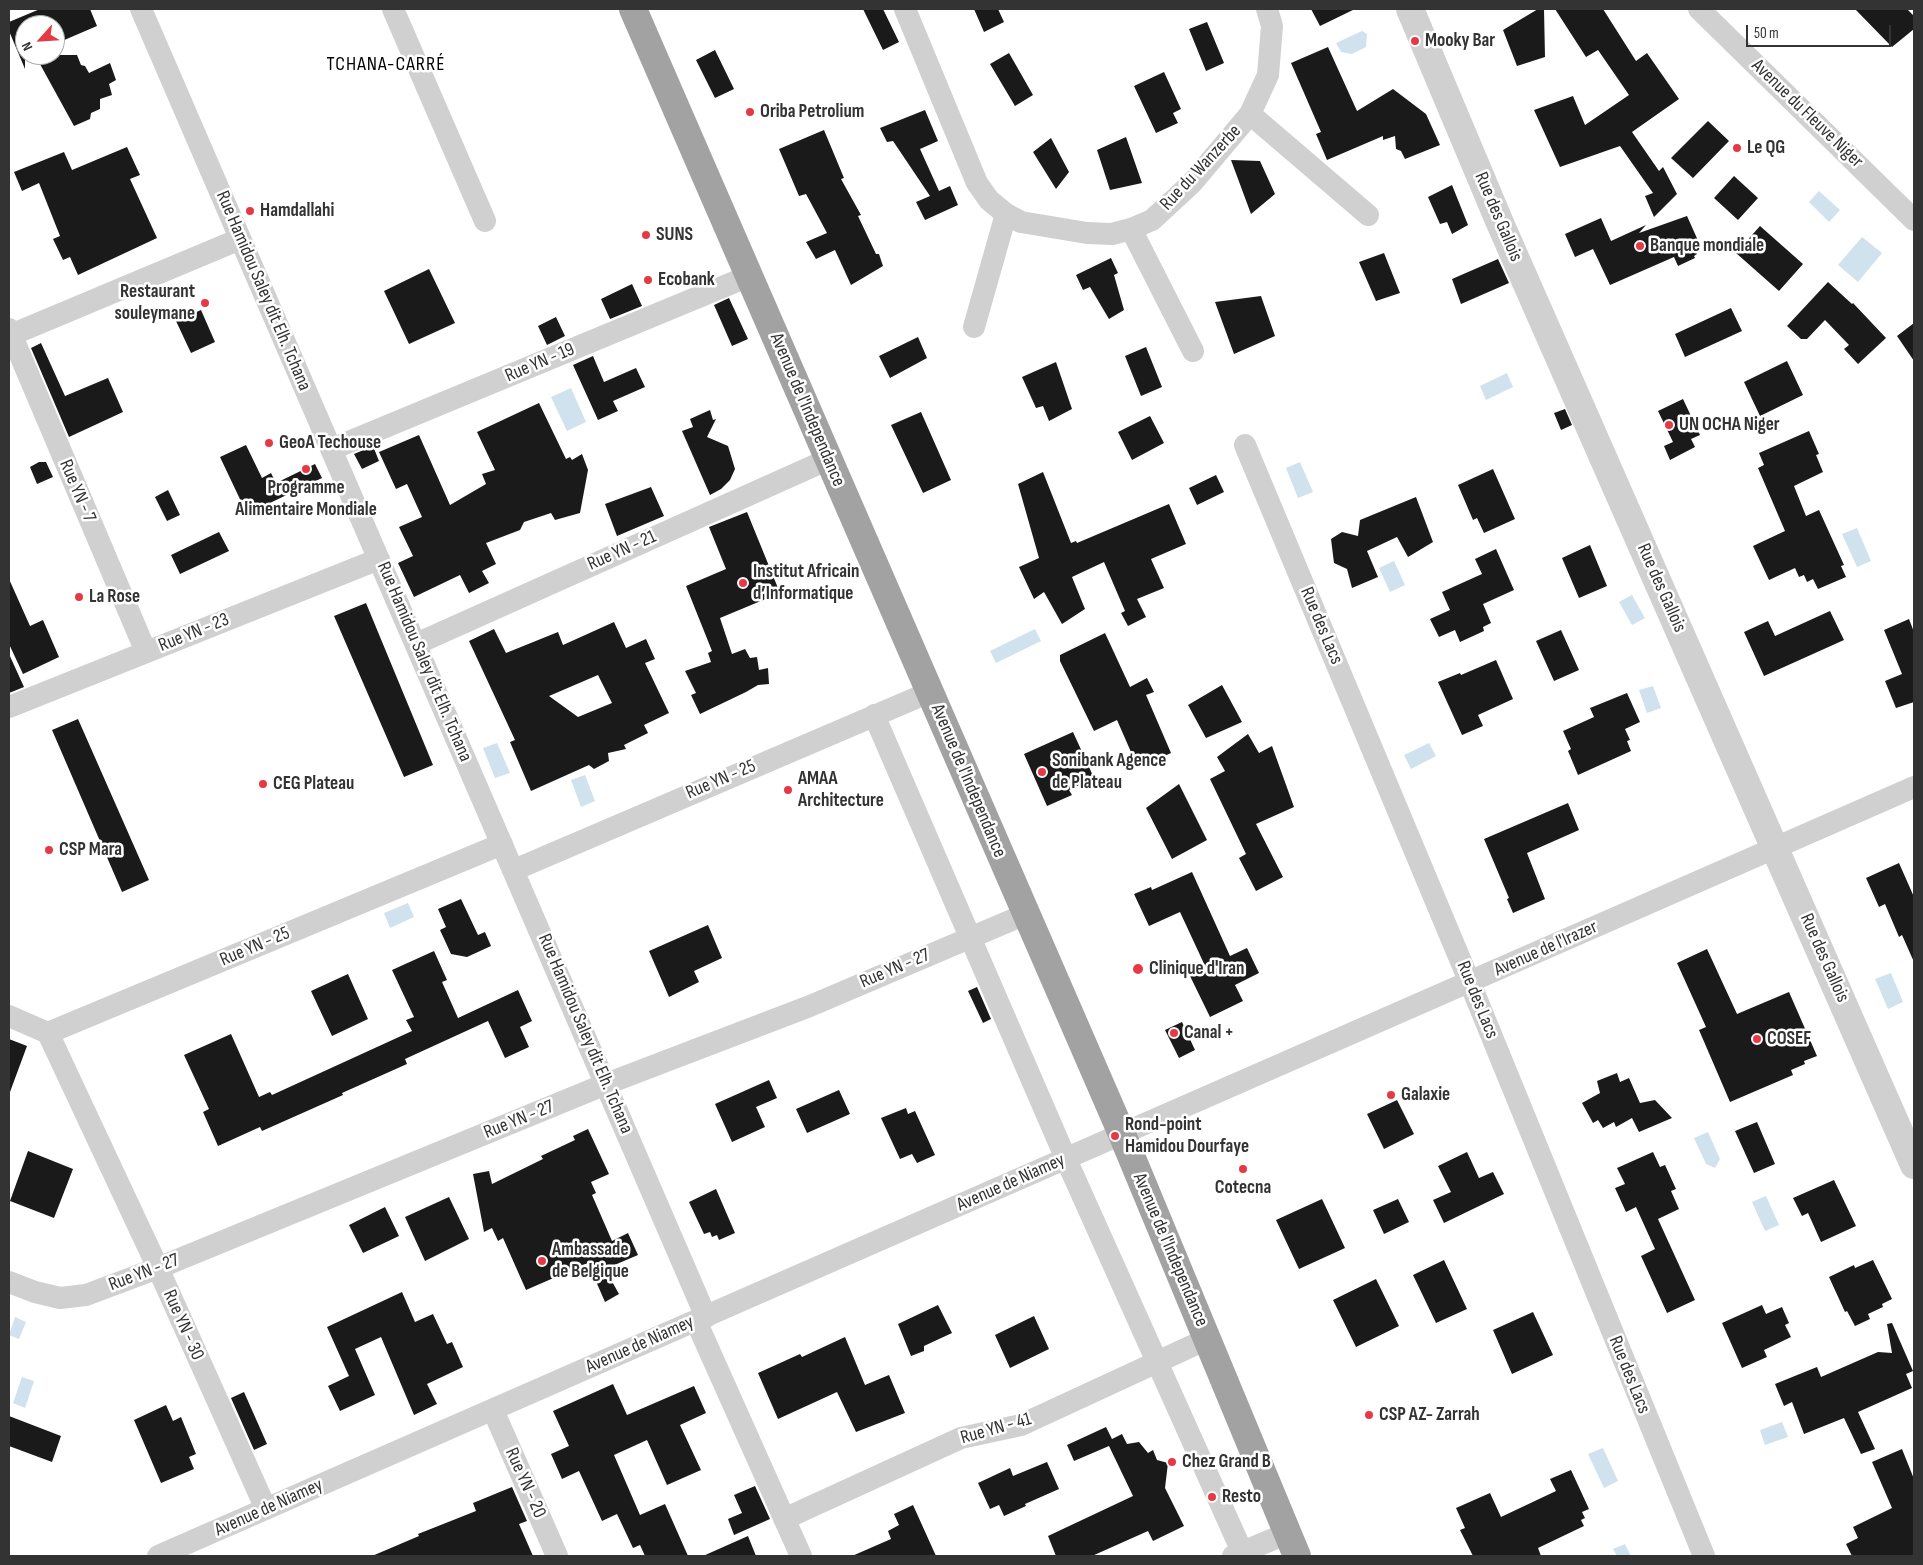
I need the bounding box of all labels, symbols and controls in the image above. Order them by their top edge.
north arrow [15,15,65,65]
scale bar [1748,15,1893,47]
text: 50 m [1754,24,1779,43]
place label: Mooky Bar [1425,30,1495,52]
marker: Mooky Bar [1409,35,1421,47]
text: N [18,39,36,53]
district label: TCHANA-CARRÉ [325,53,447,77]
street label: Avenue du Fleuve Niger [1746,55,1868,173]
place label: Oriba Petrolium [760,101,864,123]
marker: Oriba Petrolium [744,106,756,118]
street label: Rue du Wanzerbe [1156,120,1246,216]
place label: Le QG [1747,137,1785,159]
marker: Le QG [1731,142,1743,154]
street label: Rue des Gallois [1469,169,1527,265]
street label: Rue Hamidou Saley dit Elh. Tchana [210,188,316,394]
place label: Hamdallahi [260,200,334,222]
marker: Hamdallahi [244,205,256,217]
place label: SUNS [656,224,693,246]
marker: SUNS [640,229,652,241]
place label: Banque mondiale [1650,235,1764,257]
marker: Banque mondiale [1634,240,1646,252]
place label: Ecobank [658,269,715,291]
marker: Ecobank [642,274,654,286]
place label: Restaurant souleymane [114,281,195,325]
marker: Restaurant souleymane [199,297,211,309]
street label: Avenue de l'Independance [764,330,850,490]
street label: Rue YN - 19 [502,338,578,388]
place label: UN OCHA Niger [1679,414,1780,436]
marker: UN OCHA Niger [1663,419,1675,431]
place label: GeoA Techouse [279,432,381,454]
marker: GeoA Techouse [263,437,275,449]
street label: Rue YN - 7 [54,456,100,526]
marker: Programme Alimentaire Mondiale [300,463,312,475]
place label: Programme Alimentaire Mondiale [235,477,377,521]
street label: Rue YN - 21 [584,526,660,576]
street label: Rue des Gallois [1631,540,1691,636]
street label: Rue Hamidou Saley dit Elh. Tchana [371,559,477,765]
place label: Institut Africain d’Informatique [753,561,859,605]
marker: Institut Africain d’Informatique [737,577,749,589]
street label: Rue des Lacs [1295,584,1347,668]
place label: La Rose [89,586,140,608]
marker: La Rose [73,591,85,603]
street label: Rue YN - 23 [155,609,233,657]
street label: Avenue de l'Independance [925,701,1011,861]
place label: Sonibank Agence de Plateau [1052,750,1166,794]
street label: Rue YN - 25 [683,755,759,805]
marker: Sonibank Agence de Plateau [1036,766,1048,778]
place label: AMAA Architecture [798,768,884,812]
place label: CEG Plateau [273,773,354,795]
marker: CEG Plateau [257,778,269,790]
marker: AMAA Architecture [782,784,794,796]
place label: CSP Mara [59,839,122,861]
marker: CSP Mara [43,844,55,856]
street label: Rue des Gallois [1794,910,1854,1006]
street label: Avenue de l'Irazer [1491,916,1601,982]
street label: Rue YN - 25 [217,922,293,972]
street label: Rue Hamidou Saley dit Elh. Tchana [532,931,638,1137]
street label: Rue YN - 27 [857,944,933,994]
place label: Clinique d'Iran [1149,958,1244,980]
street label: Rue des Lacs [1451,958,1503,1042]
marker: Clinique d'Iran [1131,962,1145,976]
place label: Canal + [1184,1022,1234,1044]
marker: Canal + [1168,1027,1180,1039]
place label: COSEF [1767,1028,1811,1050]
marker: COSEF [1751,1033,1763,1045]
place label: Galaxie [1401,1084,1450,1106]
marker: Galaxie [1385,1089,1397,1101]
street label: Rue YN - 27 [481,1096,557,1144]
place label: Rond-point Hamidou Dourfaye [1125,1114,1249,1158]
marker: Rond-point Hamidou Dourfaye [1109,1130,1121,1142]
street label: Avenue de Niamey [954,1149,1068,1217]
marker: Cotecna [1237,1163,1249,1175]
street label: Avenue de l'Independance [1127,1170,1213,1330]
place label: Cotecna [1215,1177,1271,1199]
place label: Ambassade de Belgique [552,1239,629,1283]
street label: Rue YN - 27 [106,1249,182,1297]
marker: Ambassade de Belgique [536,1255,548,1267]
street label: Rue YN - 30 [157,1286,209,1364]
street label: Avenue de Niamey [583,1311,697,1379]
street label: Rue des Lacs [1603,1333,1655,1417]
place label: CSP AZ- Zarrah [1379,1404,1480,1426]
street label: Rue YN - 41 [958,1408,1034,1450]
marker: CSP AZ- Zarrah [1363,1409,1375,1421]
street label: Rue YN - 20 [499,1444,551,1522]
place label: Chez Grand B [1182,1451,1271,1473]
marker: Chez Grand B [1166,1456,1178,1468]
street label: Avenue de Niamey [212,1474,326,1542]
place label: Resto [1222,1486,1261,1508]
marker: Resto [1206,1491,1218,1503]

